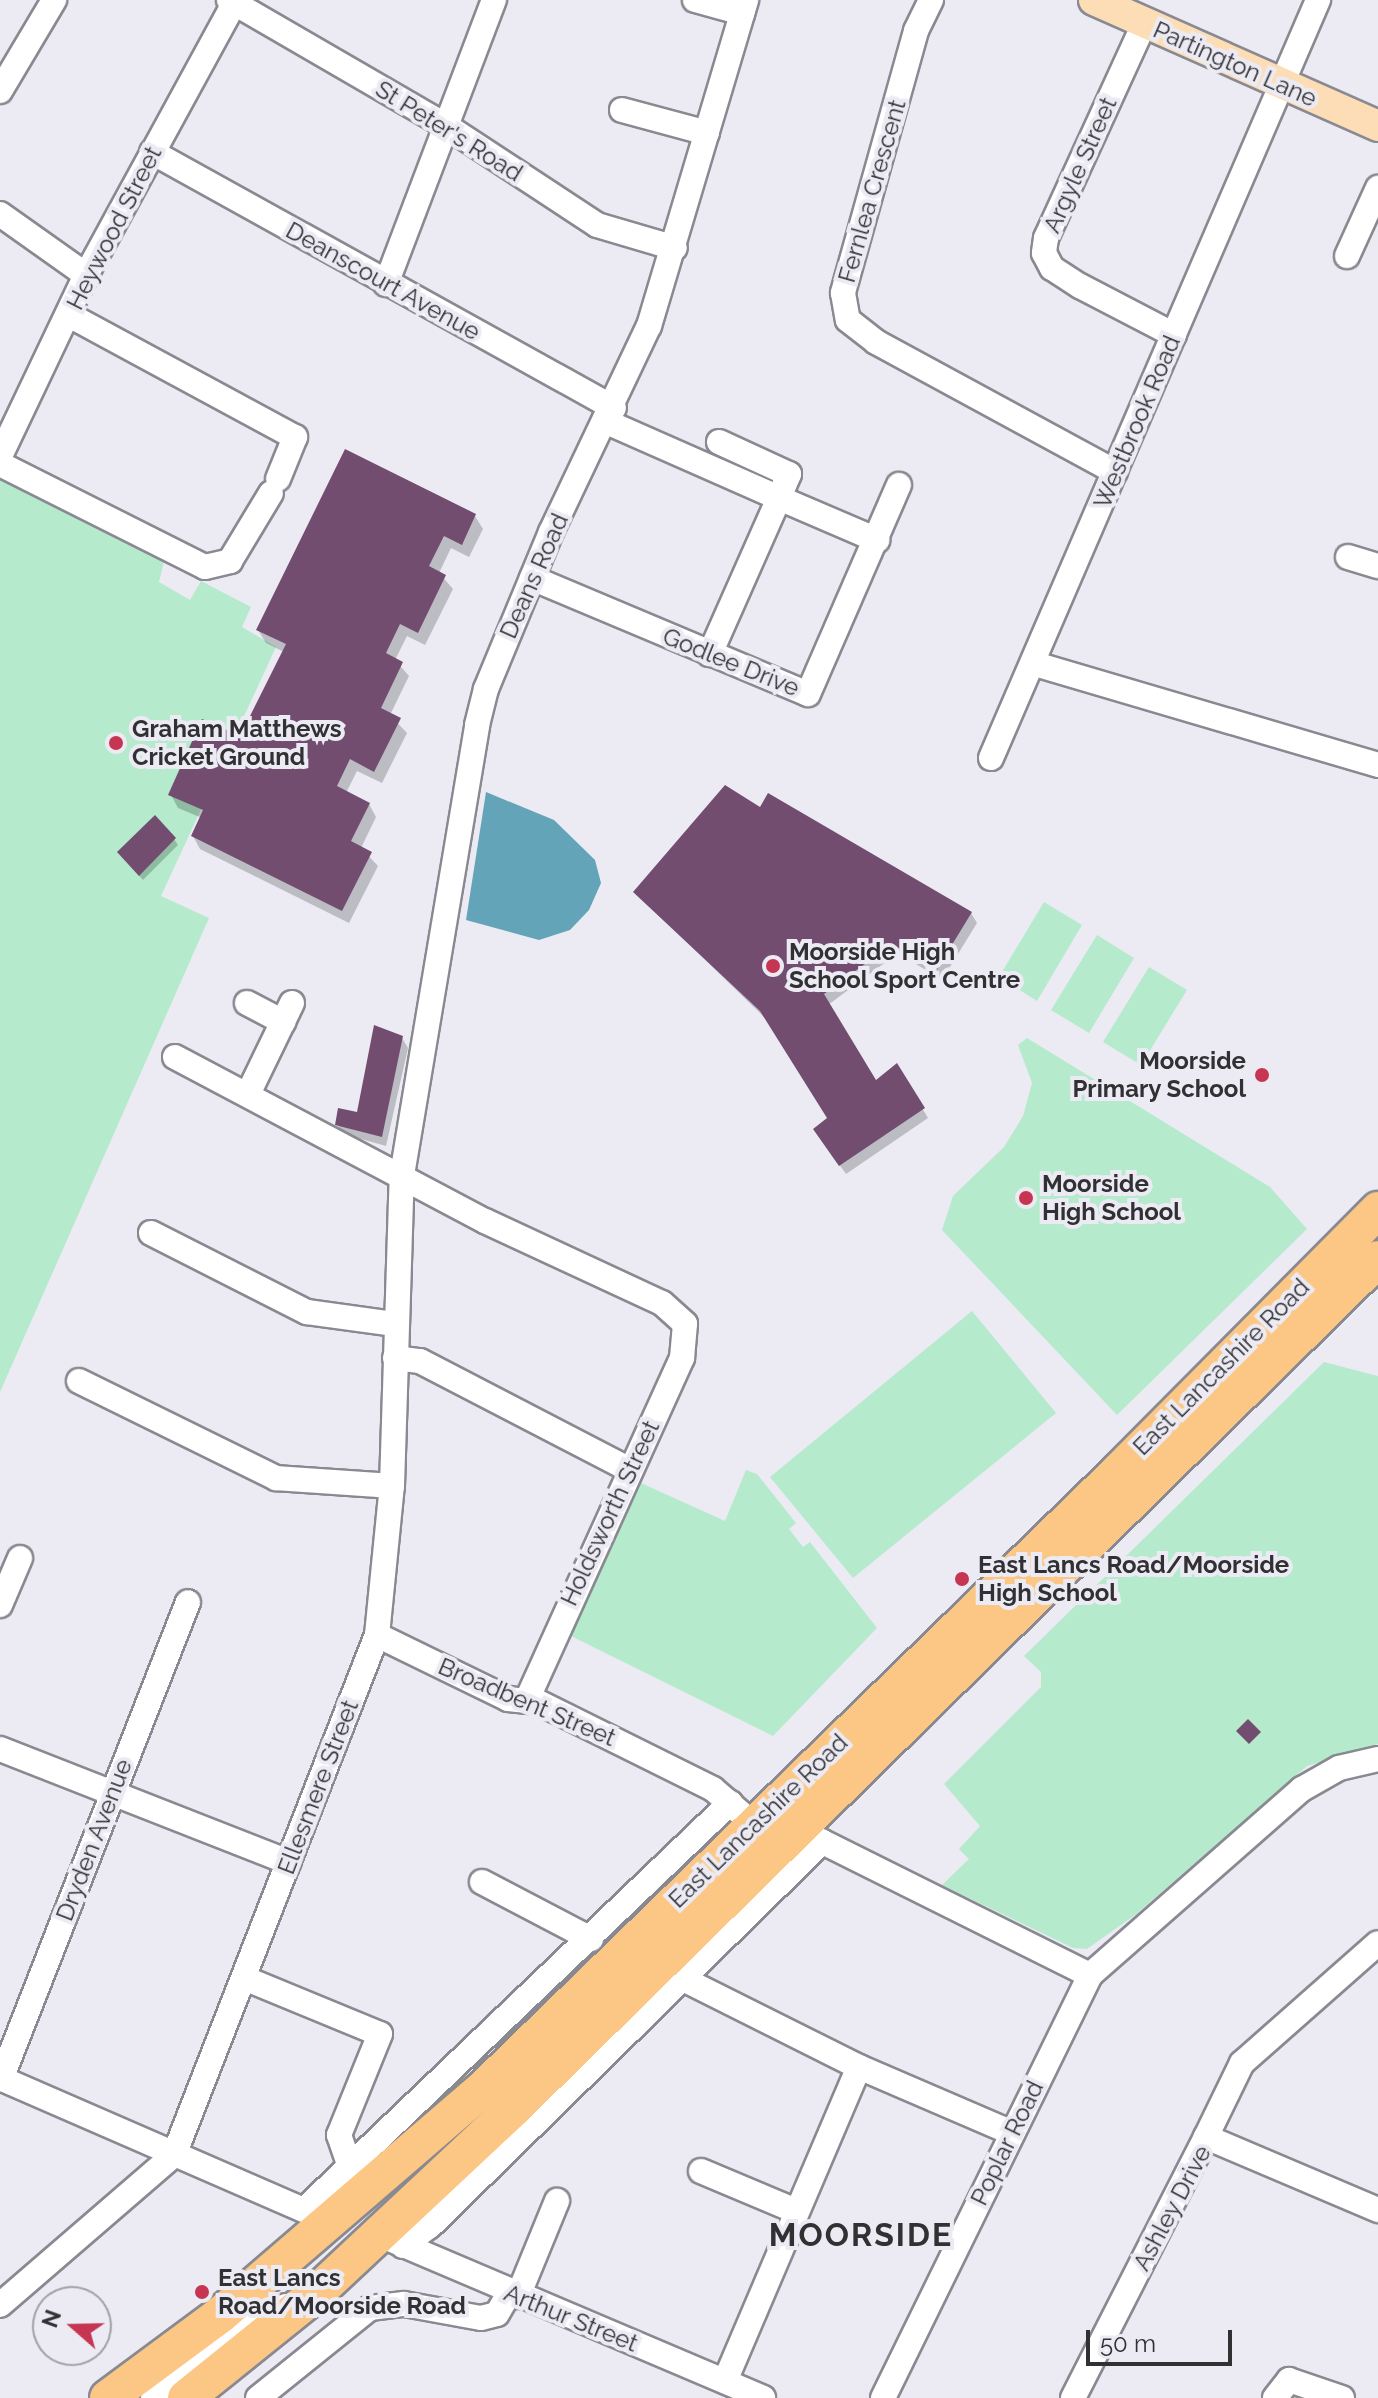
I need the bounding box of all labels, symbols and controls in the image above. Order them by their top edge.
street label: Partington Lane [1149,15,1321,113]
street label: St Peter's Road [370,74,528,188]
street label: Argyle Street [1037,93,1123,237]
street label: Fernlea Crescent [832,96,912,286]
street label: Heywood Street [60,142,168,314]
street label: Deanscourt Avenue [281,215,485,347]
street label: Westbrook Road [1088,331,1186,513]
street label: Deans Road [494,509,574,643]
street label: Godlee Drive [659,622,803,702]
place label: Graham Matthews Cricket Ground [132,715,342,771]
marker: Graham Matthews Cricket Ground [107,734,125,752]
place label: Moorside High School Sport Centre [789,938,1021,994]
marker: Moorside High School Sport Centre [764,957,782,975]
place label: Moorside Primary School [1072,1047,1246,1103]
marker: Moorside Primary School [1253,1066,1271,1084]
place label: Moorside High School [1042,1170,1181,1226]
marker: Moorside High School [1017,1189,1035,1207]
street label: East Lancashire Road [1127,1273,1315,1461]
street label: Holdsworth Street [554,1416,666,1610]
place label: East Lancs Road/Moorside High School [978,1551,1289,1607]
marker: East Lancs Road/Moorside High School [953,1570,971,1588]
street label: Broadbent Street [434,1652,620,1752]
street label: Ellesmere Street [272,1696,364,1878]
street label: East Lancashire Road [663,1728,853,1914]
street label: Dryden Avenue [50,1755,138,1925]
street label: Poplar Road [964,2076,1050,2210]
street label: Ashley Drive [1127,2140,1217,2276]
district label: MOORSIDE [769,2216,953,2254]
place label: East Lancs Road/Moorside Road [218,2264,466,2320]
street label: Arthur Street [500,2278,642,2358]
marker: East Lancs Road/Moorside Road [193,2283,211,2301]
north arrow [32,2286,112,2366]
text: N [36,2306,66,2331]
scale bar [1090,2314,1236,2364]
text: 50 m [1100,2329,1156,2358]

